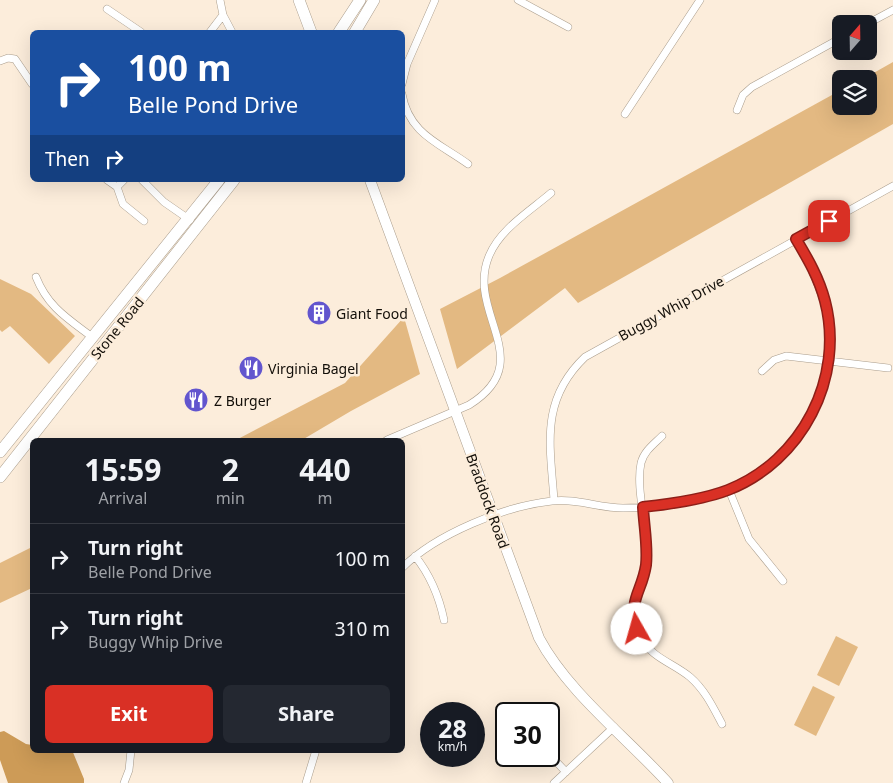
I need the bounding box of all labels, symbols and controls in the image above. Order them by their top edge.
north arrow [832,15,878,60]
map controls [832,15,877,115]
text: 100 m [128,44,231,91]
icon: right [45,50,110,115]
button: layers [832,70,877,115]
text: Belle Pond Drive [128,89,298,119]
icon: right [100,145,128,173]
text: Then [45,146,90,172]
pin [808,200,850,242]
icon: arrive [815,207,843,235]
street label: Buggy Whip Drive [615,271,727,345]
street label: Stone Road [86,293,148,363]
building icon: Giant Food [306,300,332,326]
place label: Giant Food [336,304,408,323]
restaurant icon: Virginia Bagel [238,355,264,381]
place label: Virginia Bagel [268,359,359,378]
restaurant icon: Z Burger [183,387,209,413]
place label: Z Burger [214,391,272,410]
text: 15:59 [84,449,161,490]
text: 2 [222,449,239,490]
text: 440 [299,449,351,490]
street label: Braddock Road [462,451,514,551]
text: Arrival [98,487,147,509]
text: min [216,487,245,509]
text: m [317,487,332,509]
text: Turn right [88,535,183,561]
icon: right [45,545,73,573]
text: 100 m [335,546,390,572]
text: Belle Pond Drive [88,561,212,583]
position arrow [610,602,662,654]
text: Turn right [88,605,183,631]
icon: right [45,615,73,643]
text: 310 m [335,616,390,642]
text: Buggy Whip Drive [88,631,223,653]
button: Exit [45,685,213,743]
button: Share [223,685,390,743]
speed limit sign: 30 [495,702,560,767]
text: 28 [438,711,467,745]
text: km/h [438,738,467,755]

